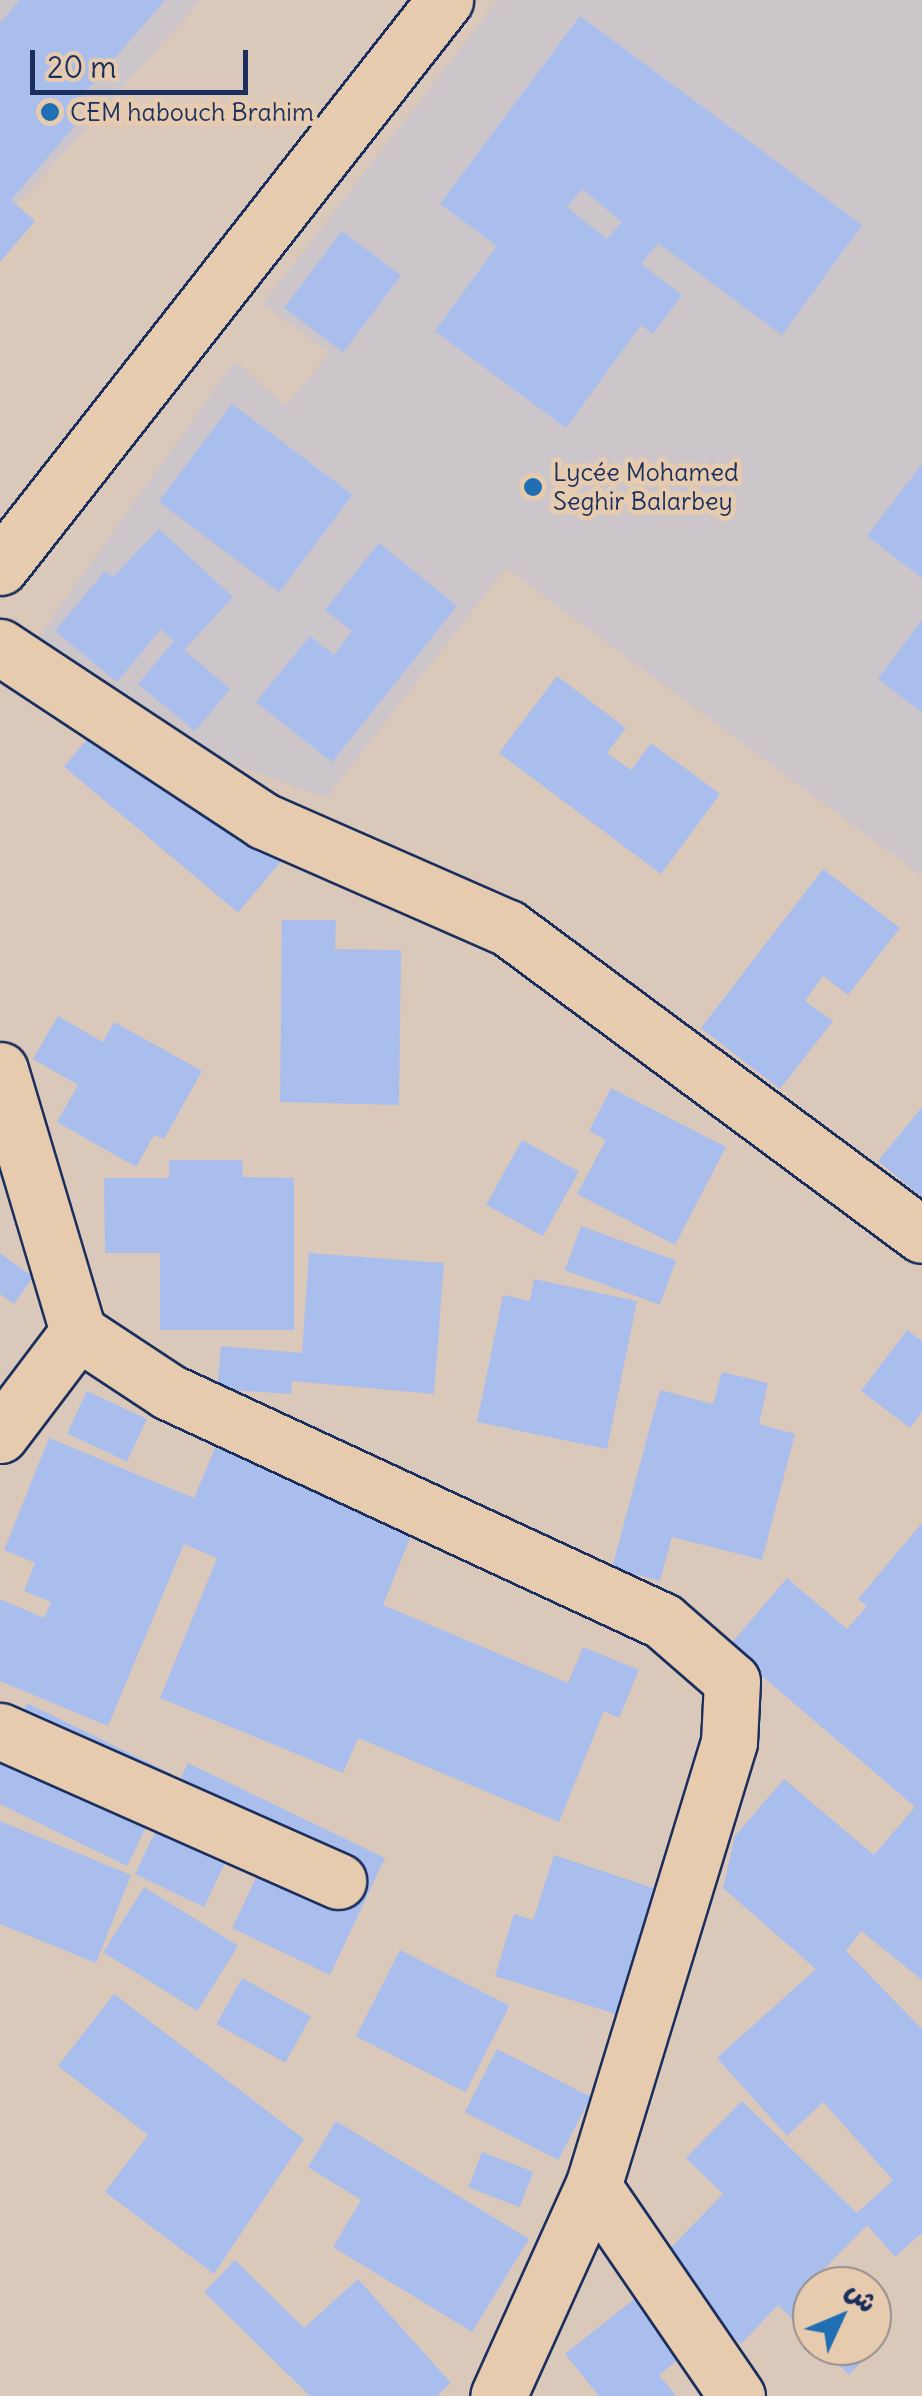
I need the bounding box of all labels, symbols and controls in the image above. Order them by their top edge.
scale bar [35,30,252,92]
text: 20 m [47,48,117,86]
place label: CEM habouch Brahim [70,97,314,127]
marker: CEM habouch Brahim [39,101,61,123]
place label: Lycée Mohamed Seghir Balarbey [553,458,739,517]
marker: Lycée Mohamed Seghir Balarbey [522,476,544,498]
north arrow [792,2266,892,2366]
text: ش [838,2273,886,2320]

